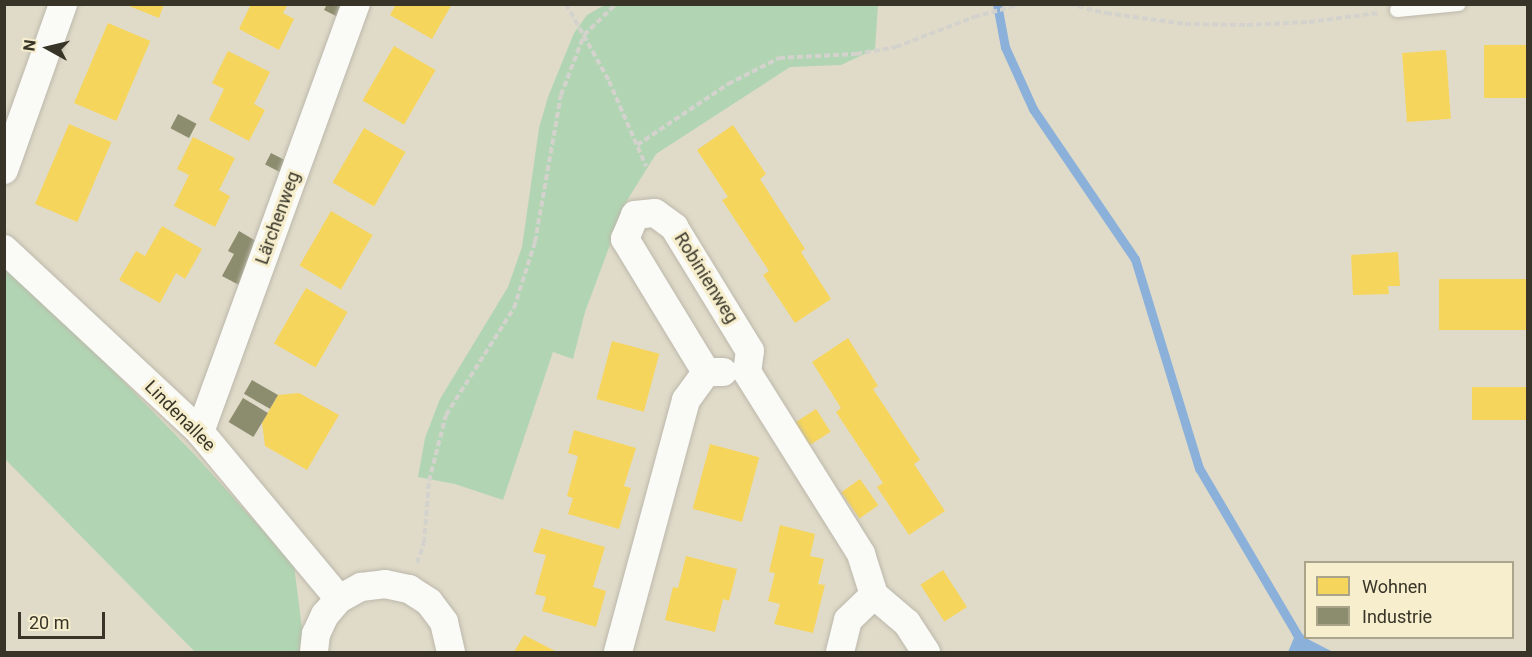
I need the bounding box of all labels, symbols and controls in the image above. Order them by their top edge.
north arrow [18,18,78,78]
text: N [19,39,40,52]
street label: Lärchenweg [251,169,305,267]
street label: Robinienweg [670,229,742,327]
street label: Lindenallee [140,376,220,456]
legend [1304,561,1514,639]
text: Wohnen [1362,576,1427,597]
scale bar [21,600,108,638]
text: Industrie [1362,606,1432,627]
text: 20 m [29,612,69,633]

